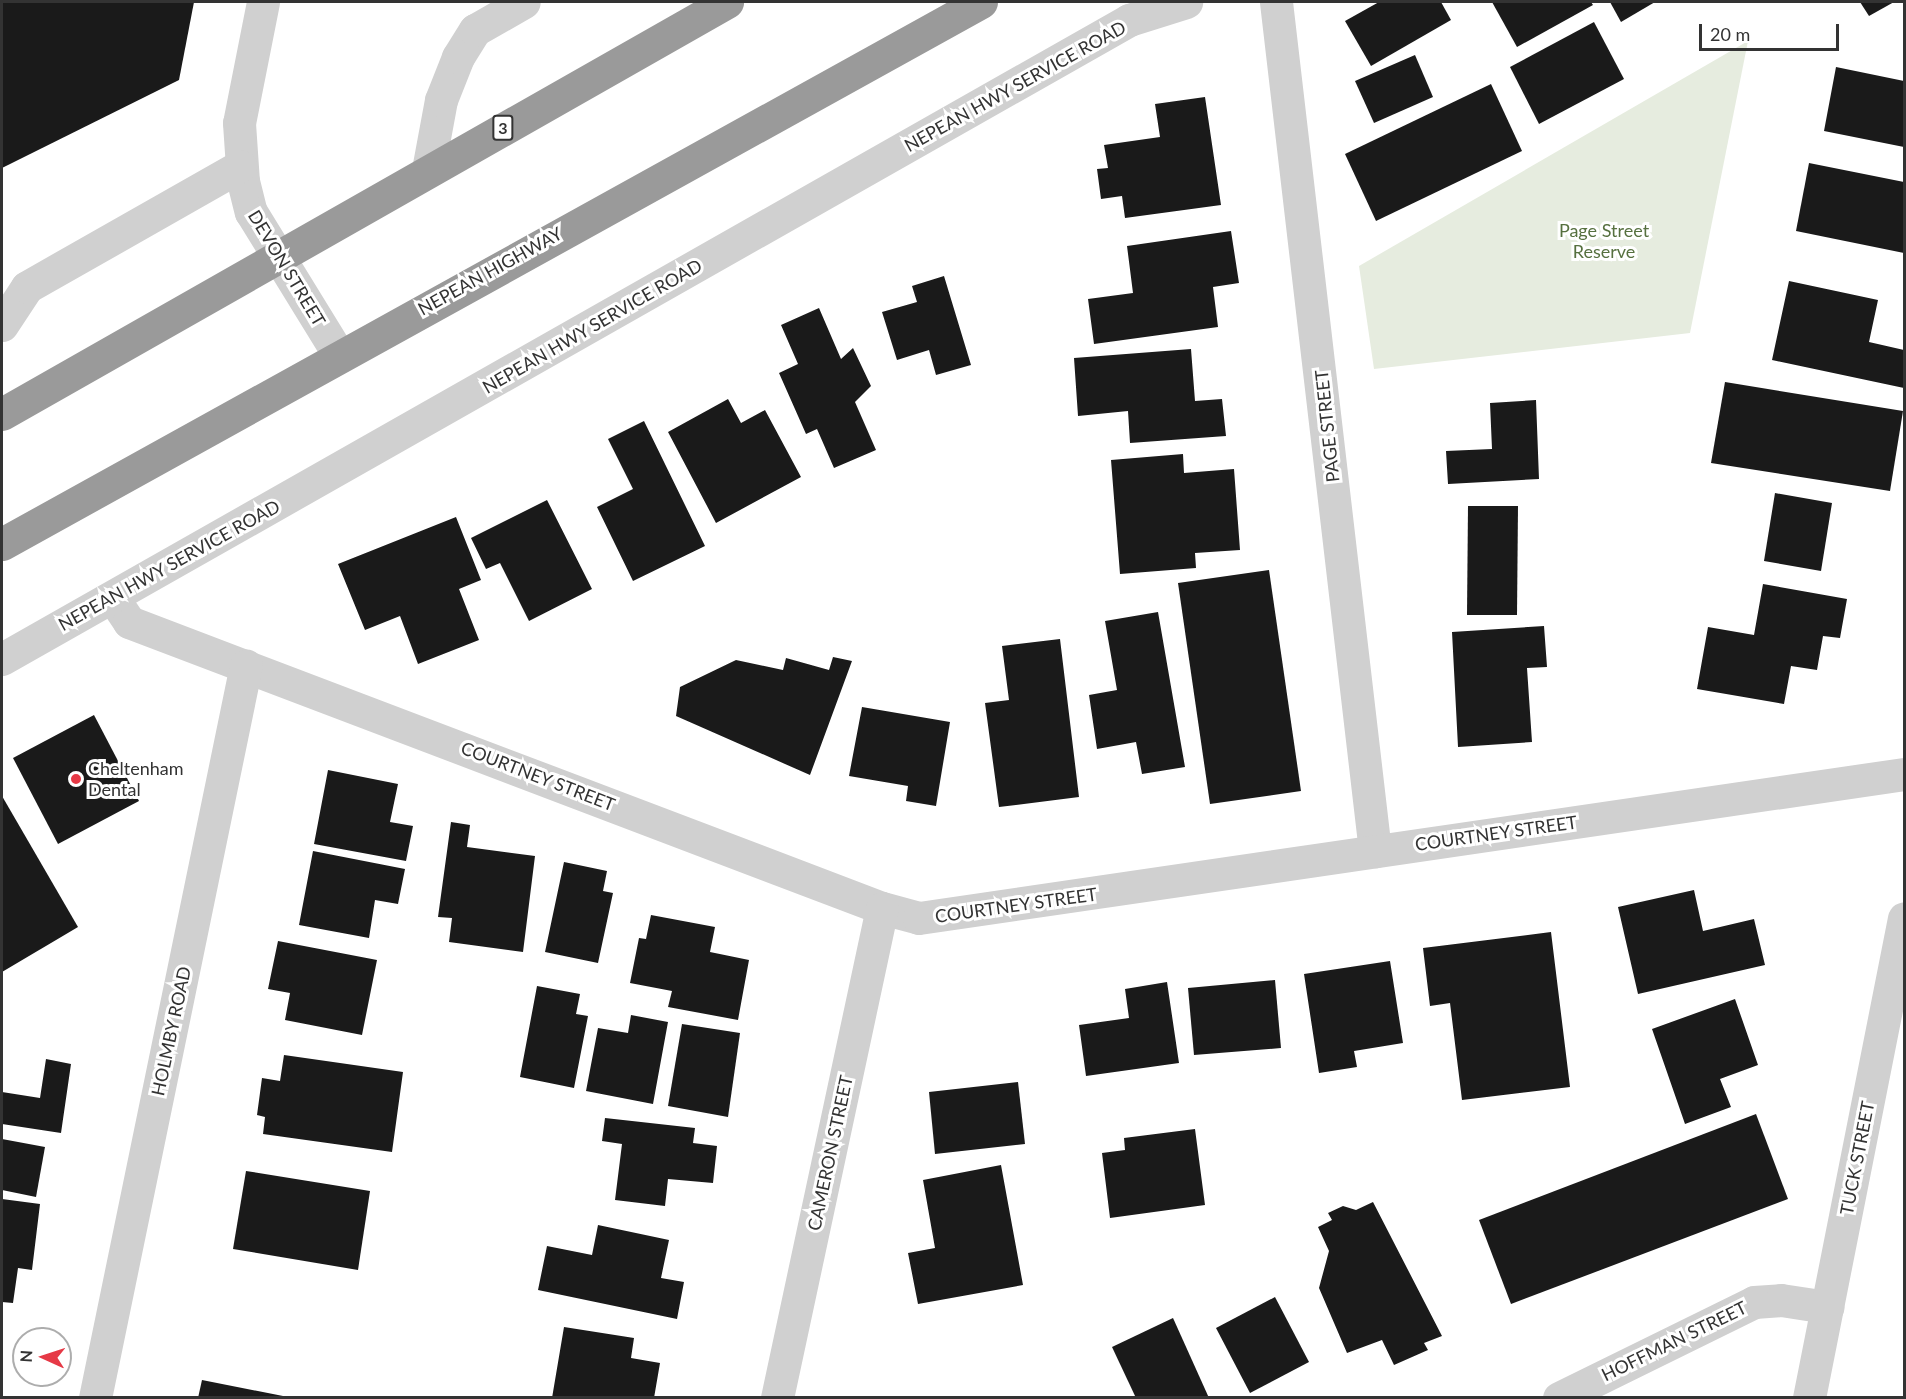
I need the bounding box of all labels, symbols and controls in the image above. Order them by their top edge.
scale bar [1702,12,1842,50]
street label: NEPEAN HWY SERVICE ROAD [900,16,1130,156]
text: 20 m [1710,23,1750,45]
road number: 3 [491,115,515,141]
street label: DEVON STREET [244,206,330,330]
park label: Page Street Reserve [1559,220,1649,262]
street label: NEPEAN HIGHWAY [414,222,566,320]
street label: NEPEAN HWY SERVICE ROAD [478,254,706,398]
street label: PAGE STREET [1310,369,1344,483]
street label: NEPEAN HWY SERVICE ROAD [54,495,284,635]
street label: COURTNEY STREET [458,737,618,815]
place label: Cheltenham Dental [88,758,184,800]
marker: Cheltenham Dental [69,772,83,786]
street label: COURTNEY STREET [1413,811,1579,855]
street label: COURTNEY STREET [933,883,1099,927]
street label: HOLMBY ROAD [147,964,195,1098]
street label: CAMERON STREET [803,1073,857,1233]
street label: TUCK STREET [1835,1099,1879,1217]
street label: HOFFMAN STREET [1598,1296,1750,1386]
north arrow [12,1327,72,1387]
text: N [16,1349,35,1363]

